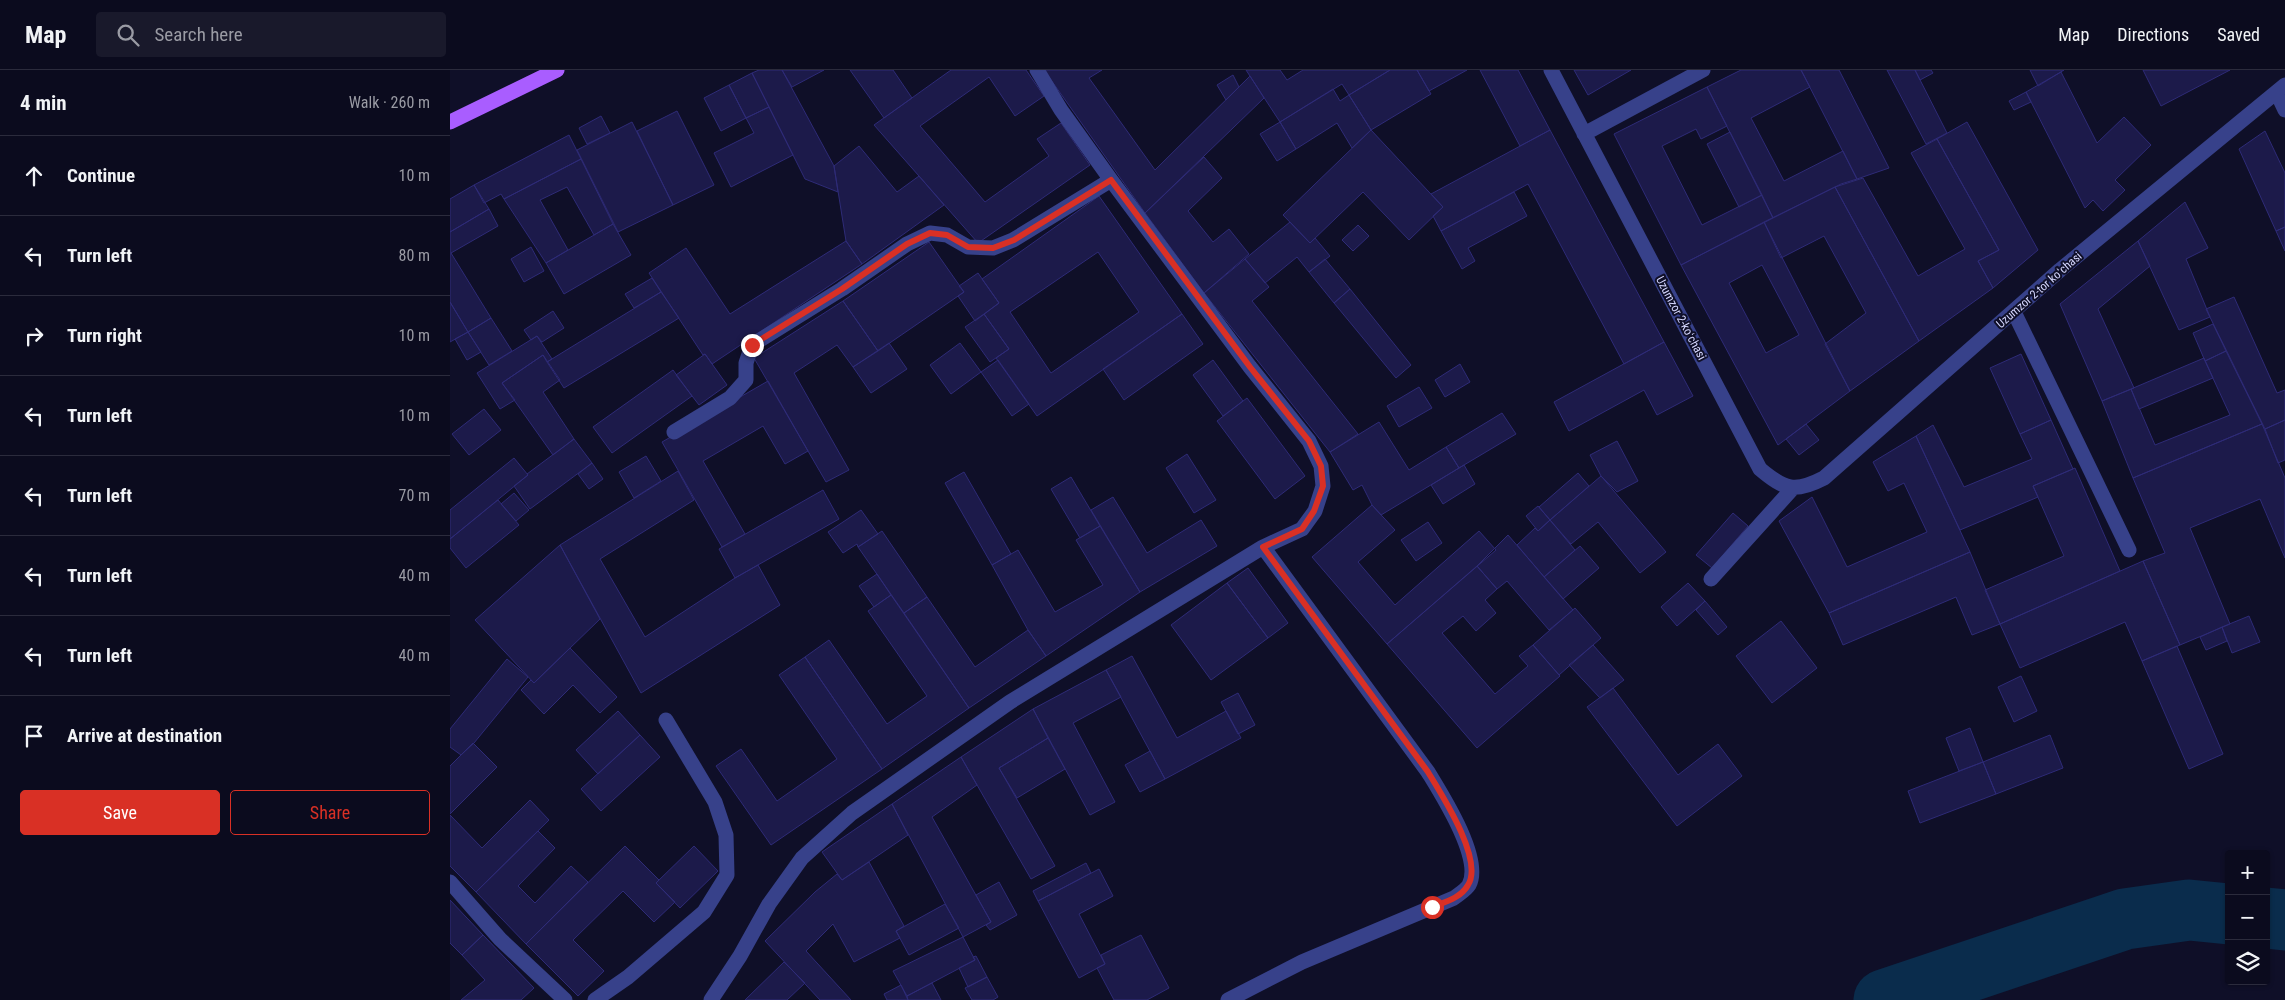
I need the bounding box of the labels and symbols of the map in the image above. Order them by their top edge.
street label: Uzumzor 2-tor koʻchasi [1993,249,2085,331]
street label: Uzumzor 2-koʻchasi [1653,274,1709,362]
route end [741,334,764,357]
route start [1421,896,1444,919]

